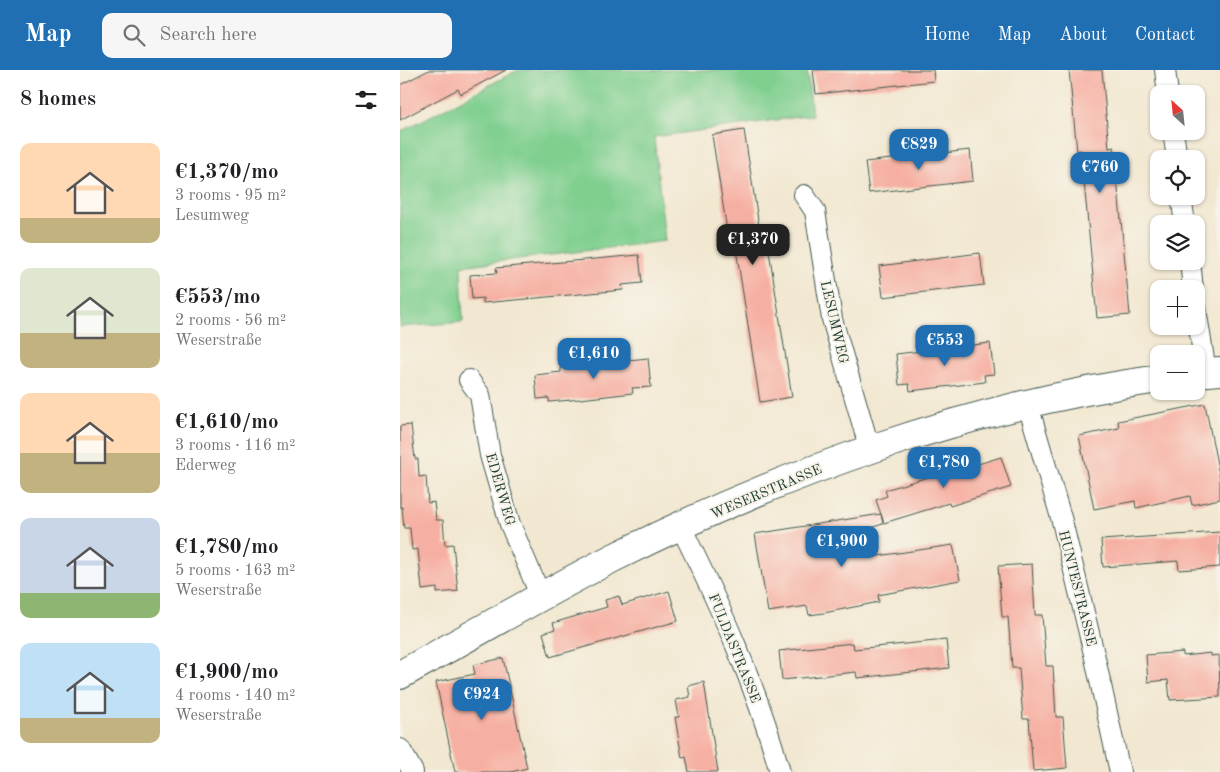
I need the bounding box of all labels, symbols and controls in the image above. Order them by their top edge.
search box [102,13,452,58]
icon: search [120,21,148,49]
text: Map [25,23,72,47]
text: Search here [160,26,257,45]
text: Home [924,26,970,44]
text: Map [998,26,1031,44]
text: About [1059,26,1107,44]
text: Contact [1135,26,1195,44]
north arrow [1150,85,1205,140]
map controls [1150,85,1205,400]
icon: filters [352,86,380,114]
text: 8 homes [20,89,96,110]
pin: €829 [889,128,949,171]
text: €829 [900,137,938,153]
button: locate [1150,150,1205,205]
pin: €760 [1070,152,1130,194]
text: €760 [1081,160,1119,176]
text: €1,370/mo [175,162,279,183]
icon: home [60,163,120,223]
text: 3 rooms · 95 m² [175,188,286,204]
text: Lesumweg [175,208,249,224]
button: layers [1150,215,1205,270]
pin: €1,370 [712,224,794,266]
text: €1,370 [728,232,778,248]
street label: LESUMWEG [818,279,850,365]
button: + [1150,280,1205,335]
text: €553/mo [175,287,261,308]
icon: home [60,288,120,348]
text: 2 rooms · 56 m² [175,313,286,329]
pin: €553 [915,324,975,367]
text: Weserstraße [175,333,262,349]
text: €553 [926,333,964,349]
pin: €1,610 [553,338,635,380]
button: − [1150,345,1205,400]
text: €1,610 [569,346,619,362]
text: €1,610/mo [175,412,279,433]
icon: home [60,413,120,473]
text: 3 rooms · 116 m² [175,438,295,454]
pin: €1,780 [903,446,985,489]
street label: EDERWEG [483,451,517,527]
text: €1,780 [919,455,969,471]
text: Ederweg [175,458,236,474]
street label: WESERSTRASSE [709,462,824,522]
pin: €1,900 [801,526,883,568]
street label: HUNTESTRASSE [1056,529,1098,648]
text: €1,900 [817,534,867,550]
text: €1,780/mo [175,537,279,558]
icon: home [60,538,120,598]
text: 5 rooms · 163 m² [175,563,295,579]
text: Weserstraße [175,583,262,599]
street label: FULDASTRASSE [706,592,762,705]
text: €1,900/mo [175,662,279,683]
icon: home [60,663,120,723]
pin: €924 [452,678,512,721]
text: €924 [463,687,501,703]
text: 4 rooms · 140 m² [175,688,295,704]
text: Weserstraße [175,708,262,724]

